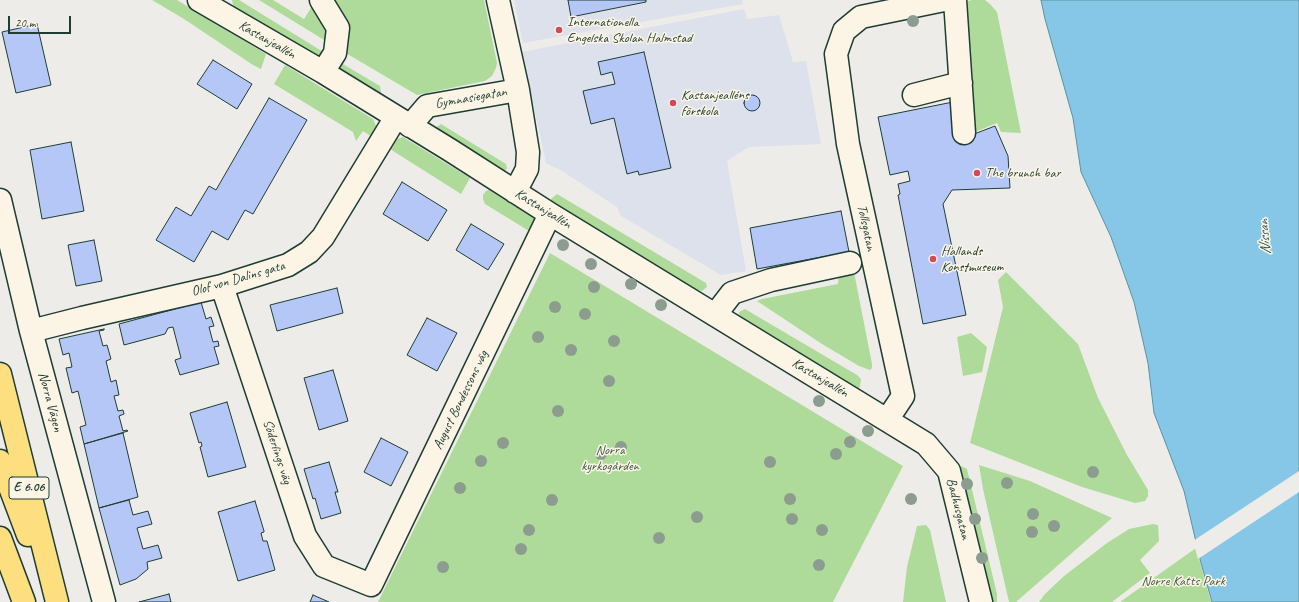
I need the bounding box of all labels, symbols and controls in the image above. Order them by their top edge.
scale bar [10,8,73,34]
place label: Internationella Engelska Skolan Halmstad [567,14,692,46]
text: 20 m [15,15,35,31]
street label: Kastanjeallén [236,17,298,63]
marker: Internationella Engelska Skolan Halmstad [554,25,564,35]
street label: Gymnasiegatan [434,83,508,113]
place label: Kastanjealléns förskola [681,87,749,120]
marker: Kastanjealléns förskola [668,98,678,108]
place label: The brunch bar [985,165,1061,181]
marker: The brunch bar [972,168,982,178]
street label: Kastanjeallén [512,185,574,233]
street label: Tollsgatan [853,203,879,253]
water label: Nissan [1255,219,1275,255]
place label: Hallands Konstmuseum [941,243,1003,276]
marker: Hallands Konstmuseum [928,254,938,264]
street label: Olof von Dalins gata [189,258,287,300]
street label: August Bondessons väg [430,348,492,452]
street label: Kastanjeallén [789,355,851,401]
street label: Norra Vägen [34,370,66,434]
street label: Söderlings väg [259,418,295,486]
park label: Norra kyrkogården [581,442,639,474]
street label: Badhusgatan [942,476,974,542]
road number: E 6.06 [9,477,49,499]
park label: Norre Katts Park [1141,573,1225,589]

